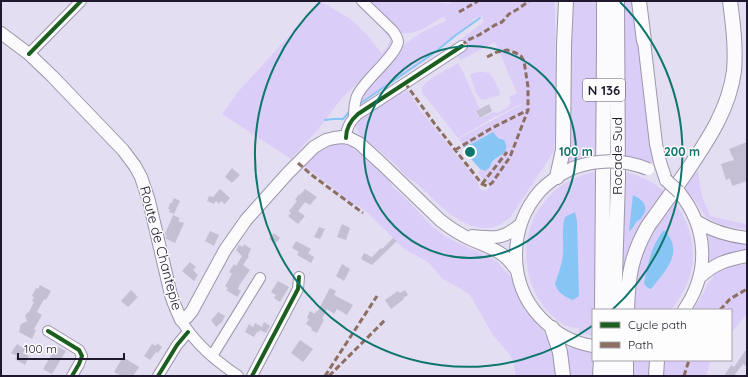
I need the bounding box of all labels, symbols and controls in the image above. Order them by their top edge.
road number: N 136 [583,79,625,101]
street label: Rocade Sud [608,117,626,195]
text: 100 m [559,144,593,159]
text: 200 m [664,144,700,159]
centre of rings [463,145,477,159]
street label: Route de Chantepie [136,184,186,312]
legend [592,309,732,361]
text: Cycle path [628,317,687,332]
scale bar [18,335,124,361]
text: Path [628,337,653,352]
text: 100 m [24,341,57,356]

